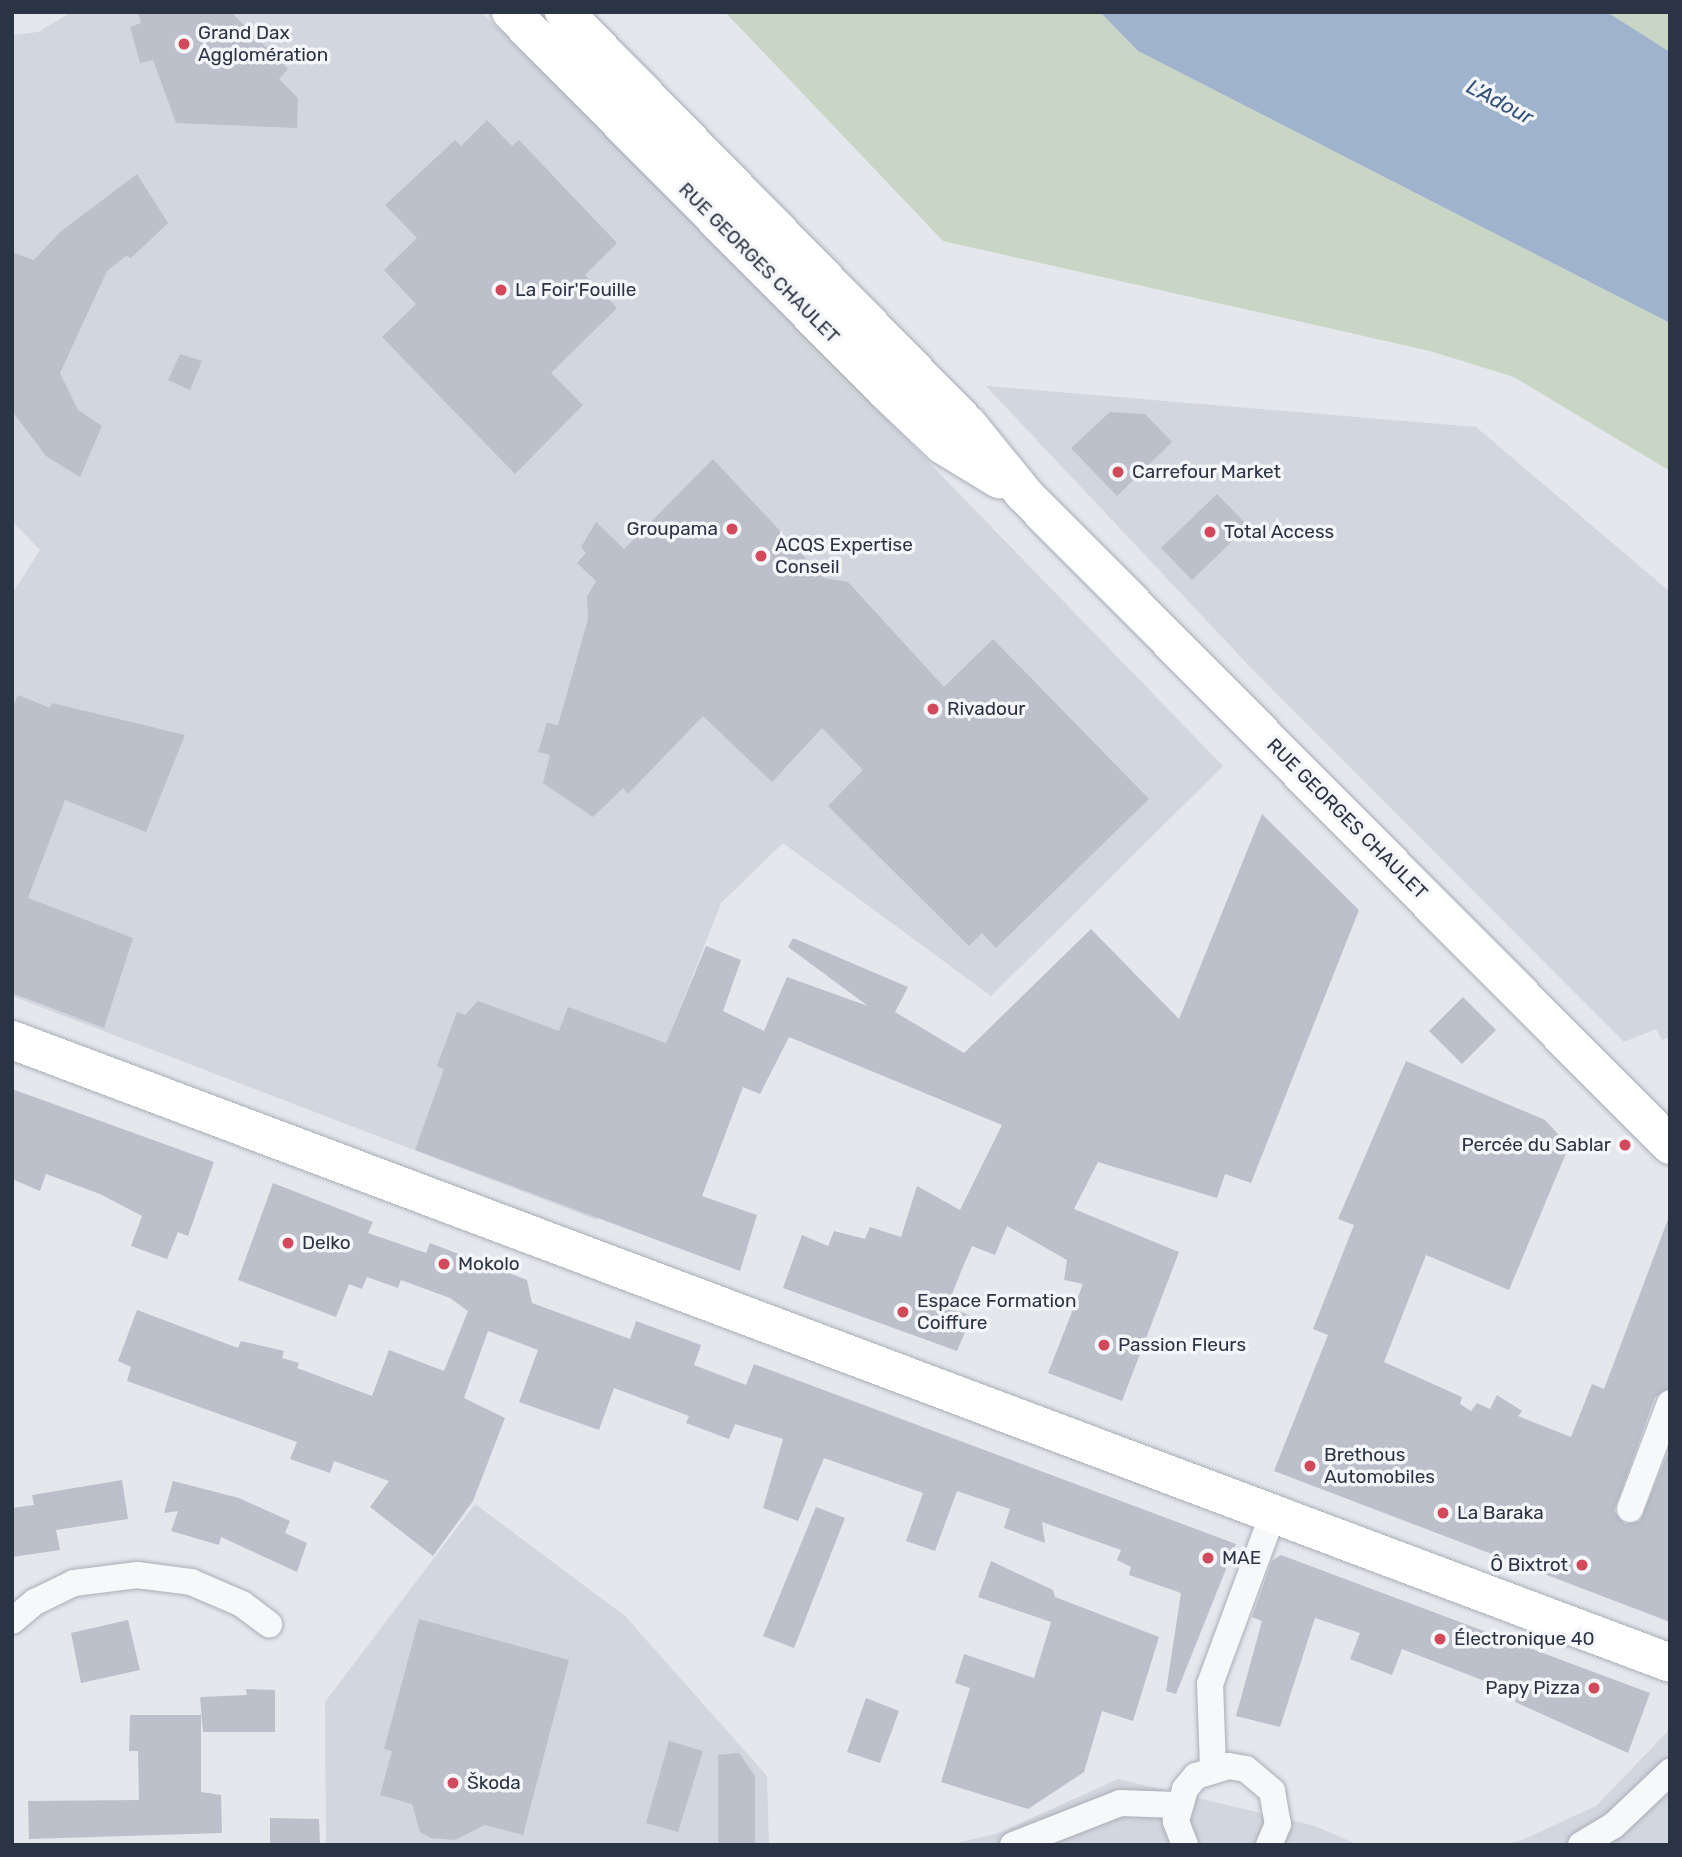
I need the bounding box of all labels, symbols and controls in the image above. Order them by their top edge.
place label: Grand Dax Agglomération [198,22,328,66]
marker: Grand Dax Agglomération [176,36,192,52]
water label: L'Adour [1462,74,1538,130]
street label: RUE GEORGES CHAULET [674,178,844,348]
place label: La Foir'Fouille [515,279,636,301]
marker: La Foir'Fouille [493,282,509,298]
place label: Carrefour Market [1132,461,1281,483]
marker: Carrefour Market [1110,464,1126,480]
place label: Groupama [626,518,718,540]
marker: Groupama [724,521,740,537]
place label: Total Access [1224,521,1335,543]
marker: Total Access [1202,524,1218,540]
place label: ACQS Expertise Conseil [775,534,913,578]
marker: ACQS Expertise Conseil [753,548,769,564]
place label: Rivadour [947,698,1026,720]
marker: Rivadour [925,701,941,717]
street label: RUE GEORGES CHAULET [1262,734,1432,904]
place label: Percée du Sablar [1461,1134,1611,1156]
marker: Percée du Sablar [1617,1137,1633,1153]
place label: Delko [302,1232,351,1254]
marker: Delko [280,1235,296,1251]
place label: Mokolo [458,1253,520,1275]
marker: Mokolo [436,1256,452,1272]
place label: Espace Formation Coiffure [917,1290,1077,1334]
marker: Espace Formation Coiffure [895,1304,911,1320]
place label: Passion Fleurs [1118,1334,1246,1356]
marker: Passion Fleurs [1096,1337,1112,1353]
place label: Brethous Automobiles [1324,1444,1435,1488]
marker: Brethous Automobiles [1302,1458,1318,1474]
place label: La Baraka [1457,1502,1544,1524]
marker: La Baraka [1435,1505,1451,1521]
place label: MAE [1222,1547,1261,1569]
marker: MAE [1200,1550,1216,1566]
place label: Ô Bixtrot [1490,1554,1568,1576]
marker: Ô Bixtrot [1574,1557,1590,1573]
place label: Électronique 40 [1454,1628,1595,1650]
marker: Électronique 40 [1432,1631,1448,1647]
place label: Papy Pizza [1485,1677,1580,1699]
marker: Papy Pizza [1586,1680,1602,1696]
place label: Škoda [467,1772,521,1794]
marker: Škoda [445,1775,461,1791]

